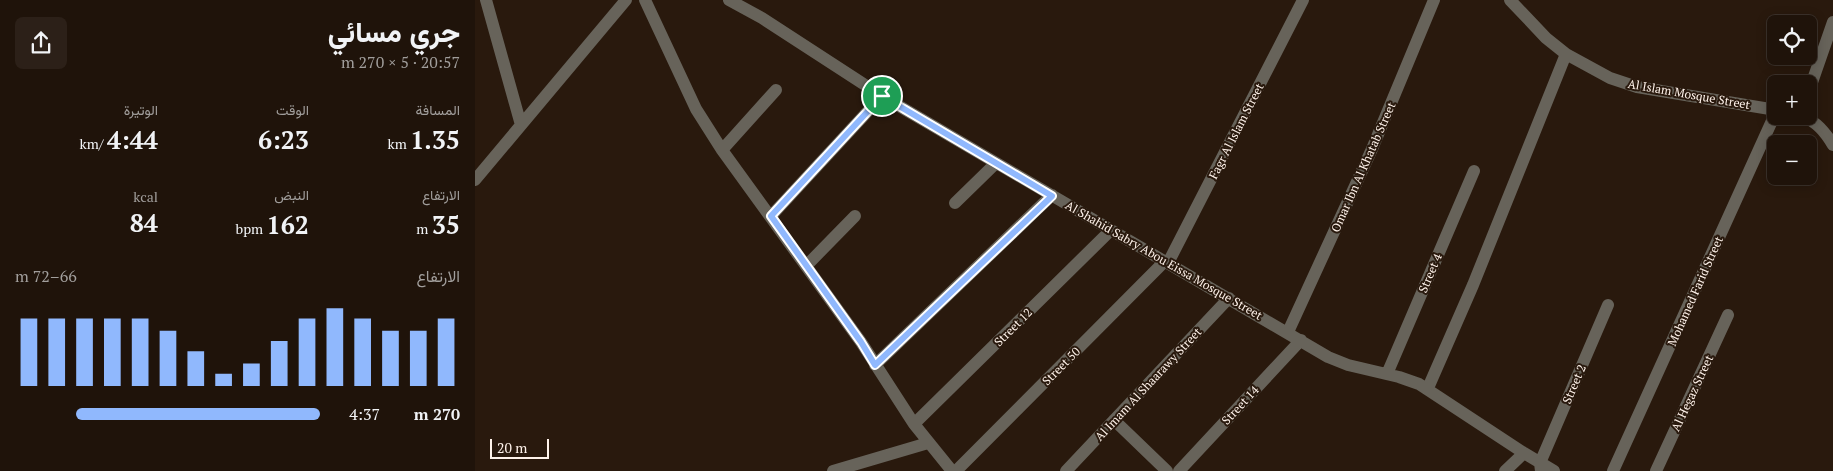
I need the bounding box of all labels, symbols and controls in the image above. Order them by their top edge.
text: جري مسائي [328,13,460,50]
map controls [1767,15,1817,185]
button: locate [1767,15,1817,65]
button: share [15,17,67,69]
text: 20:57 · 5 × 270 m [341,51,460,73]
pin [861,75,903,117]
button: + [1767,75,1817,125]
street label: Al Islam Mosque Street [1627,76,1752,112]
street label: Fagr Al Islam Street [1205,80,1267,181]
icon: arrive [868,82,896,110]
street label: Omar Ibn Al Khatab Street [1327,99,1399,234]
text: الوتيرة [124,100,158,119]
text: الوقت [276,100,309,119]
text: المسافة [416,100,460,119]
text: 4:44 [107,123,158,156]
text: 6:23 [258,123,309,156]
text: 1.35 [410,123,460,156]
text: /km [80,134,107,153]
text: km [388,134,410,153]
button: − [1767,135,1817,185]
text: النبض [274,185,309,204]
text: الارتفاع [422,185,460,204]
text: kcal [133,187,158,206]
street label: Al Shahid Sabry Abou Eissa Mosque Street [1063,197,1266,323]
text: 84 [130,206,158,239]
text: 162 [267,208,309,241]
text: 35 [432,208,460,241]
text: bpm [236,219,267,238]
text: m [416,219,432,238]
street label: Mohamed Farid Street [1664,233,1726,348]
street label: Street 4 [1415,250,1445,295]
text: 66–72 m [15,265,77,287]
text: الارتفاع [417,265,460,287]
street label: Street 12 [991,305,1035,349]
street label: Al Imam Al Shaarawy Street [1092,324,1205,444]
street label: Street 50 [1039,344,1083,388]
street label: Al Hegaz Street [1668,352,1716,434]
street label: Street 2 [1559,362,1589,406]
street label: Street 14 [1218,382,1262,428]
text: 4:37 [349,403,380,425]
text: 270 m [414,403,460,425]
scale bar [490,436,549,459]
text: 20 m [497,438,527,457]

